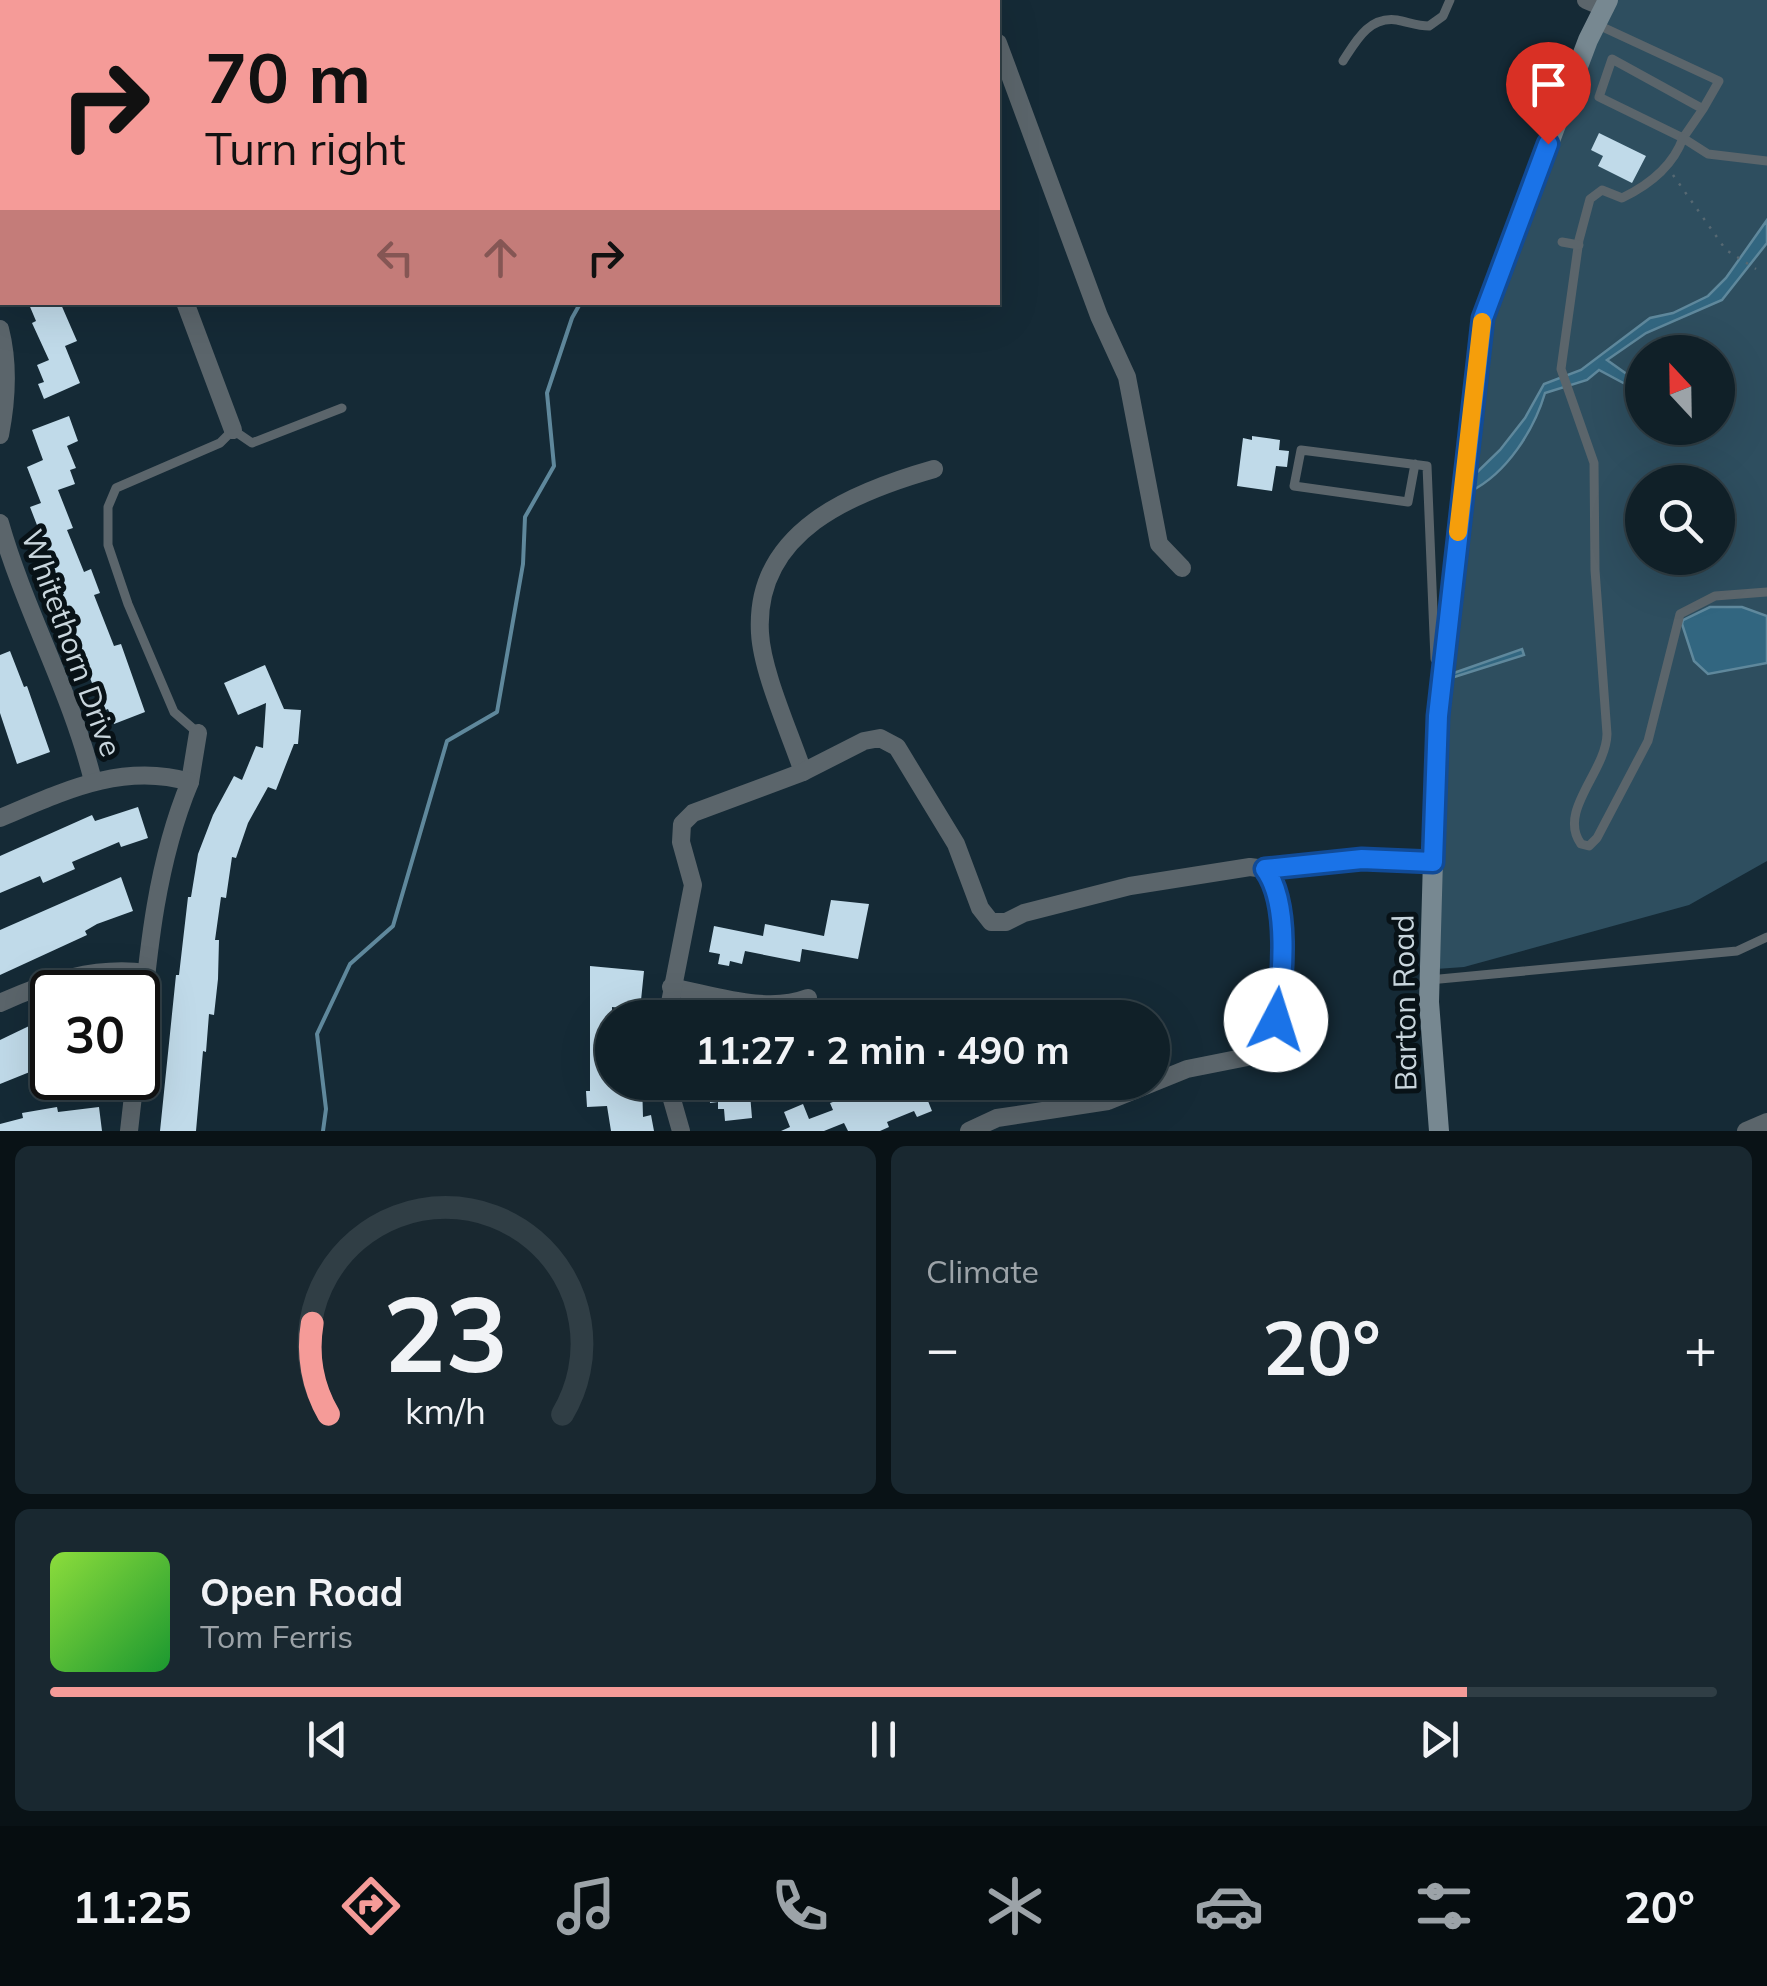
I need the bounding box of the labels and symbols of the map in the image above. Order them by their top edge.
pin [1506,42,1591,145]
north arrow [1625,335,1735,445]
street label: Whitethorn Drive [13,524,131,762]
street label: Barton Road [1383,914,1425,1092]
position arrow [1224,968,1328,1072]
speed limit sign: 30 [30,970,160,1100]

